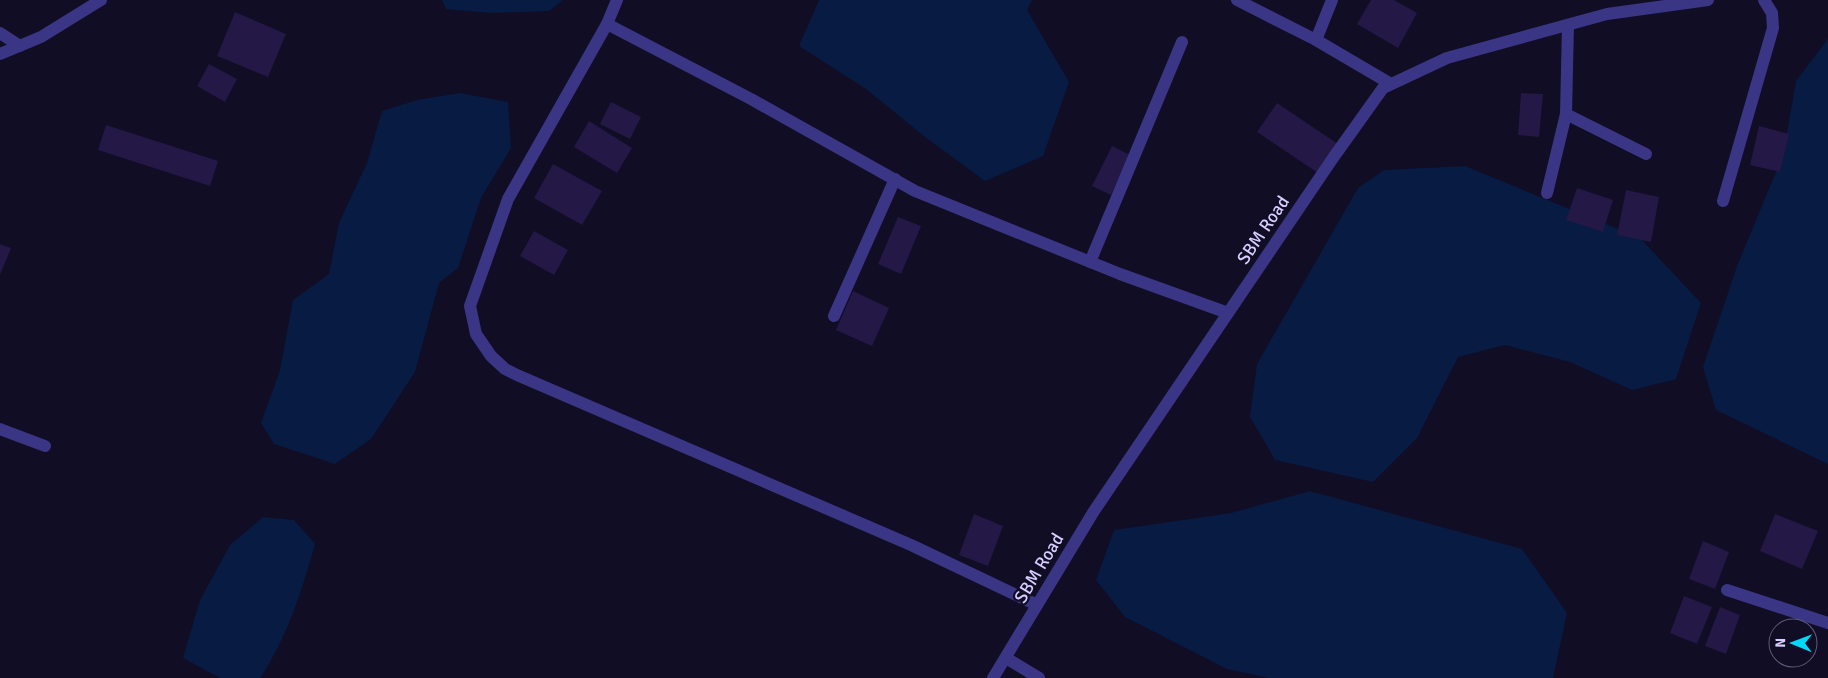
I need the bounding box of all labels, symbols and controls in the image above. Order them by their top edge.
street label: SBM Road [1232,192,1294,268]
street label: SBM Road [1010,529,1068,607]
north arrow [1768,618,1818,668]
text: N [1772,638,1789,648]

